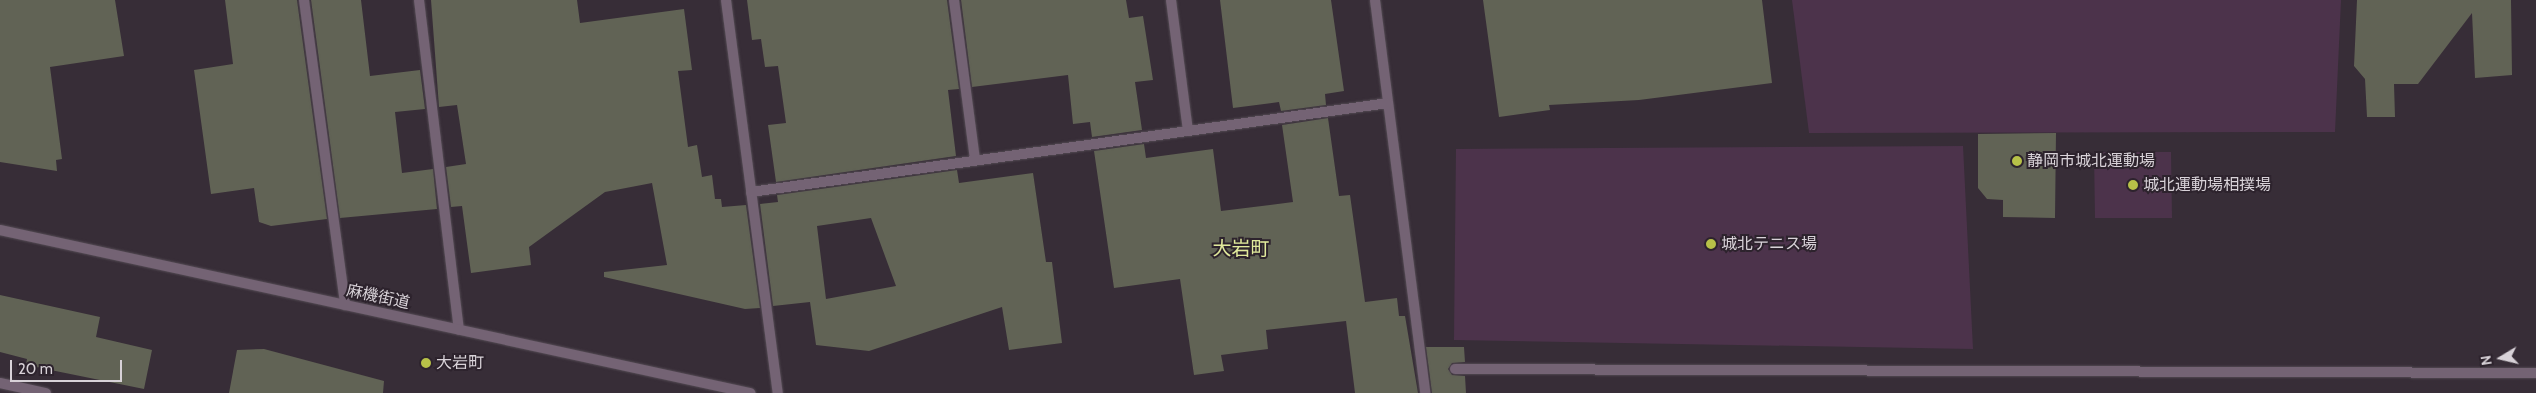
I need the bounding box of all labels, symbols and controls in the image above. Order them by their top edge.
place label: 静岡市城北運動場 [2027,151,2155,171]
marker: 静岡市城北運動場 [2011,155,2023,167]
place label: 城北運動場相撲場 [2143,175,2271,195]
marker: 城北運動場相撲場 [2127,179,2139,191]
place label: 城北テニス場 [1721,234,1817,254]
district label: 大岩町 [1213,238,1269,260]
marker: 城北テニス場 [1705,238,1717,250]
street label: 麻機街道 [345,281,411,313]
north arrow [2476,333,2526,383]
scale bar [12,350,125,382]
place label: 大岩町 [436,353,484,373]
text: N [2477,354,2496,367]
marker: 大岩町 [420,357,432,369]
text: 20 m [18,360,53,378]

